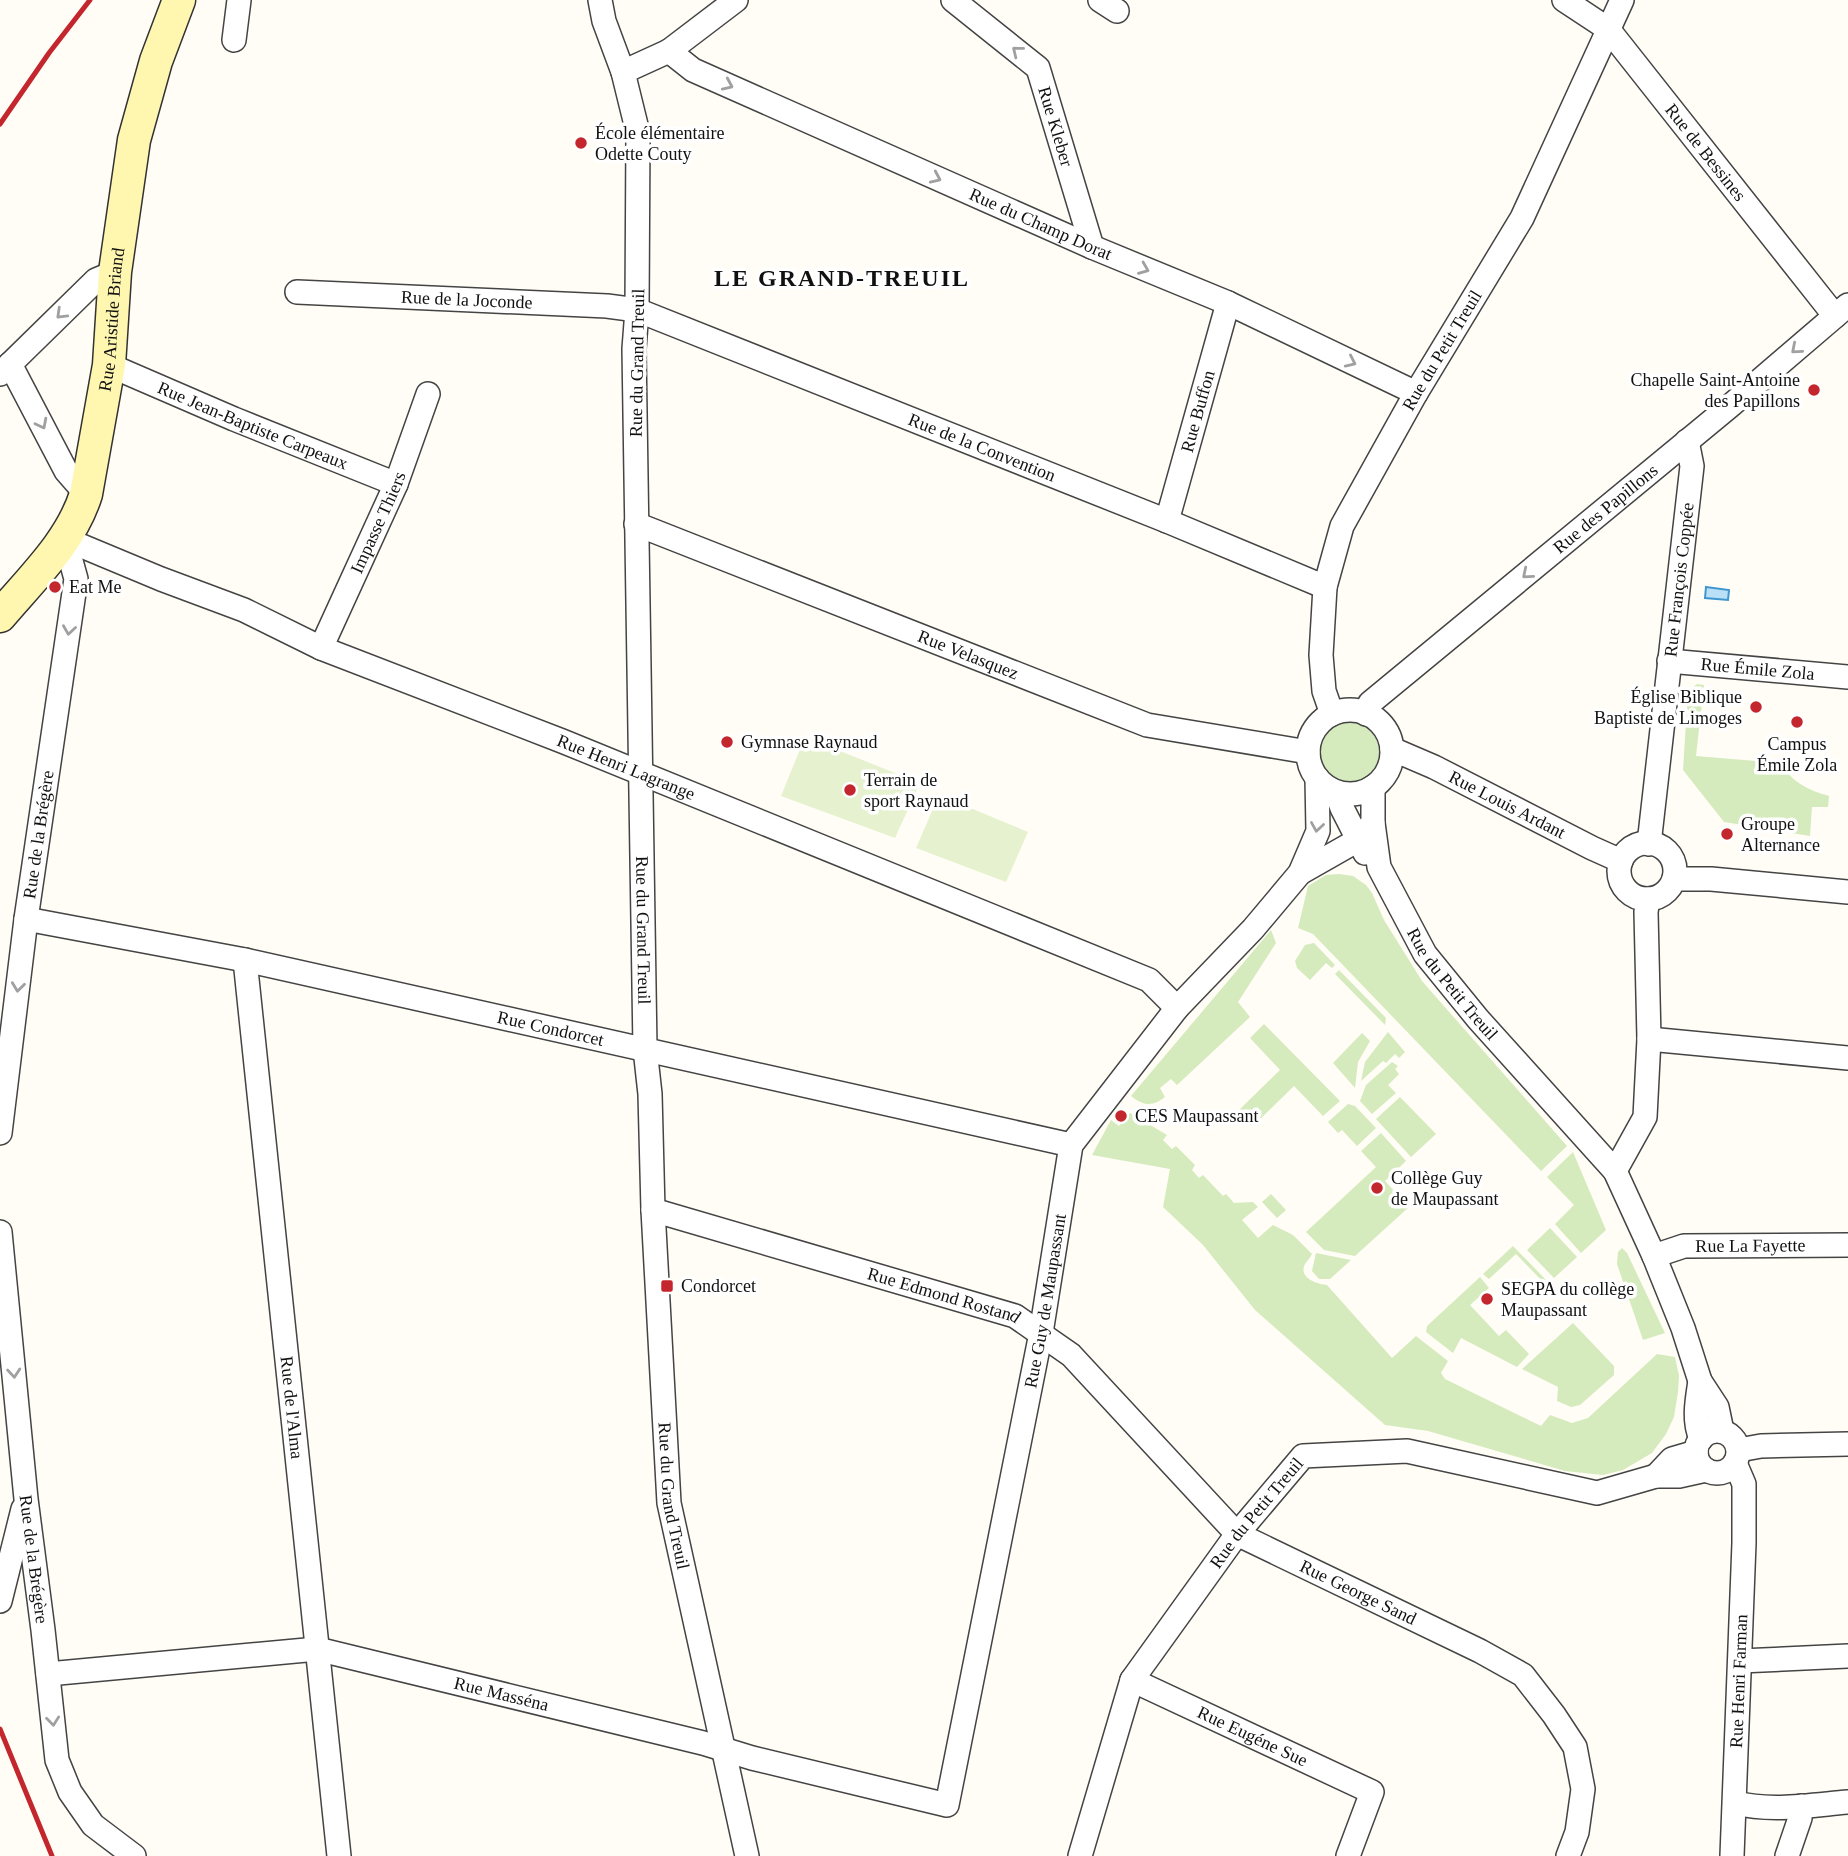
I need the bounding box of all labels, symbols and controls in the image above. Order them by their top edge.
one-way arrow [1012,46,1024,59]
one-way arrow [721,77,733,91]
street label: Rue Kleber [1034,84,1077,169]
street label: Rue de Bessines [1661,100,1750,205]
place label: École élémentaire Odette Couty [595,122,724,164]
marker: École élémentaire Odette Couty [573,135,589,151]
one-way arrow [928,170,941,184]
street label: Rue du Champ Dorat [966,184,1115,264]
street label: Rue Aristide Briand [95,246,128,393]
one-way arrow [1137,260,1149,274]
district label: LE GRAND-TREUIL [714,265,970,291]
street label: Rue de la Joconde [401,287,533,313]
street label: Rue du Petit Treuil [1398,287,1486,414]
street label: Rue du Grand Treuil [626,289,648,437]
one-way arrow [57,305,70,318]
one-way arrow [1791,341,1804,353]
one-way arrow [1344,354,1357,368]
street label: Rue Buffon [1177,368,1219,454]
place label: Chapelle Saint-Antoine des Papillons [1631,370,1800,411]
street label: Rue Jean-Baptiste Carpeaux [155,377,351,474]
marker: Chapelle Saint-Antoine des Papillons [1806,382,1822,398]
street label: Rue de la Convention [906,409,1059,486]
one-way arrow [33,417,47,430]
street label: Rue des Papillons [1549,460,1662,558]
street label: Impasse Thiers [347,469,410,576]
street label: Rue François Coppée [1660,502,1698,658]
one-way arrow [1523,566,1536,578]
place label: Eat Me [69,577,121,597]
marker: Eat Me [47,579,63,595]
one-way arrow [62,624,77,636]
street label: Rue Velasquez [915,626,1021,683]
street label: Rue Émile Zola [1700,654,1815,684]
place label: Église Biblique Baptiste de Limoges [1594,686,1742,728]
marker: Église Biblique Baptiste de Limoges [1748,699,1764,715]
marker: Campus Émile Zola [1789,714,1805,730]
street label: Rue Henri Lagrange [554,730,698,804]
place label: Gymnase Raynaud [741,732,877,752]
marker: Gymnase Raynaud [719,734,735,750]
place label: Campus Émile Zola [1757,734,1837,775]
street label: Rue Louis Ardant [1446,766,1569,843]
street label: Rue de la Brégère [19,769,58,900]
place label: Terrain de sport Raynaud [864,770,968,811]
marker: Terrain de sport Raynaud [842,782,858,798]
place label: Groupe Alternance [1741,814,1820,855]
one-way arrow [1309,821,1324,833]
marker: Groupe Alternance [1719,826,1735,842]
street label: Rue du Grand Treuil [632,856,654,1005]
street label: Rue du Petit Treuil [1403,924,1502,1044]
one-way arrow [11,981,26,993]
street label: Rue Condorcet [495,1007,606,1050]
place label: CES Maupassant [1135,1106,1259,1126]
marker: CES Maupassant [1113,1108,1129,1124]
place label: Collège Guy de Maupassant [1391,1168,1498,1209]
marker: Collège Guy de Maupassant [1369,1180,1385,1196]
street label: Rue Guy de Maupassant [1020,1212,1070,1390]
street label: Rue La Fayette [1695,1235,1805,1256]
street label: Rue Edmond Rostand [865,1263,1025,1327]
place label: Condorcet [681,1276,756,1296]
marker: Condorcet [659,1278,675,1294]
place label: SEGPA du collège Maupassant [1501,1279,1634,1320]
marker: SEGPA du collège Maupassant [1479,1291,1495,1307]
street label: Rue de l'Alma [277,1355,307,1460]
one-way arrow [6,1368,21,1379]
street label: Rue du Grand Treuil [655,1422,693,1571]
street label: Rue du Petit Treuil [1206,1454,1307,1572]
street label: Rue de la Brégère [16,1494,52,1625]
street label: Rue George Sand [1297,1556,1420,1629]
street label: Rue Henri Farman [1726,1614,1751,1748]
street label: Rue Masséna [452,1673,551,1715]
street label: Rue Eugéne Sue [1194,1702,1311,1770]
one-way arrow [45,1715,60,1727]

